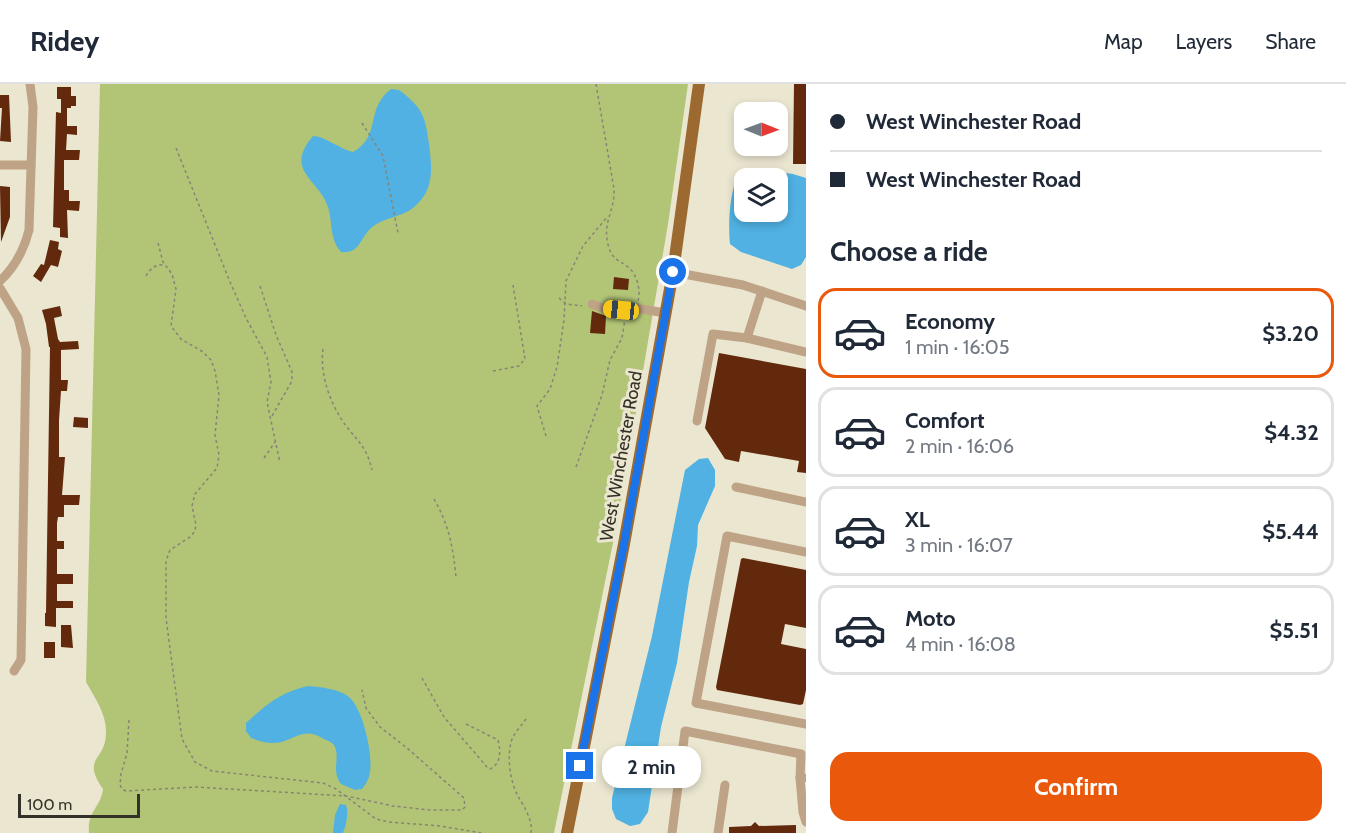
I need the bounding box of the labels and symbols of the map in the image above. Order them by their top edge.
north arrow [734,102,788,156]
route start [659,258,686,285]
car [602,299,640,321]
street label: West Winchester Road [595,369,647,543]
callout: 2 min [601,745,700,787]
route end [566,752,593,779]
scale bar [18,791,140,818]

